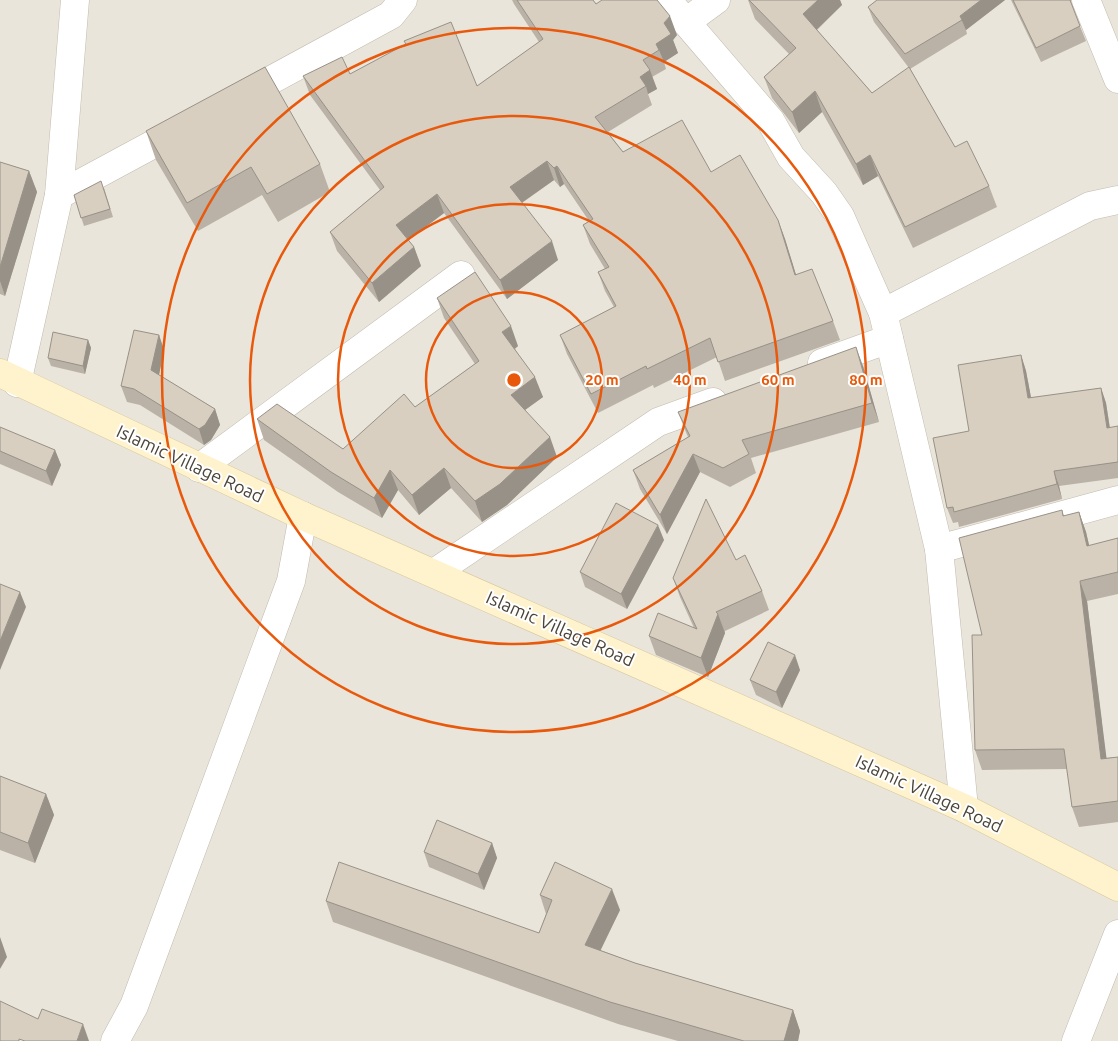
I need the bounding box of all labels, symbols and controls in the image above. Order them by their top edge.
centre of rings [505,371,523,389]
text: 20 m [585,371,619,388]
text: 40 m [673,371,707,388]
text: 60 m [761,371,795,388]
text: 80 m [849,371,883,388]
street label: Islamic Village Road [114,420,267,506]
street label: Islamic Village Road [483,586,637,670]
street label: Islamic Village Road [853,750,1006,836]

